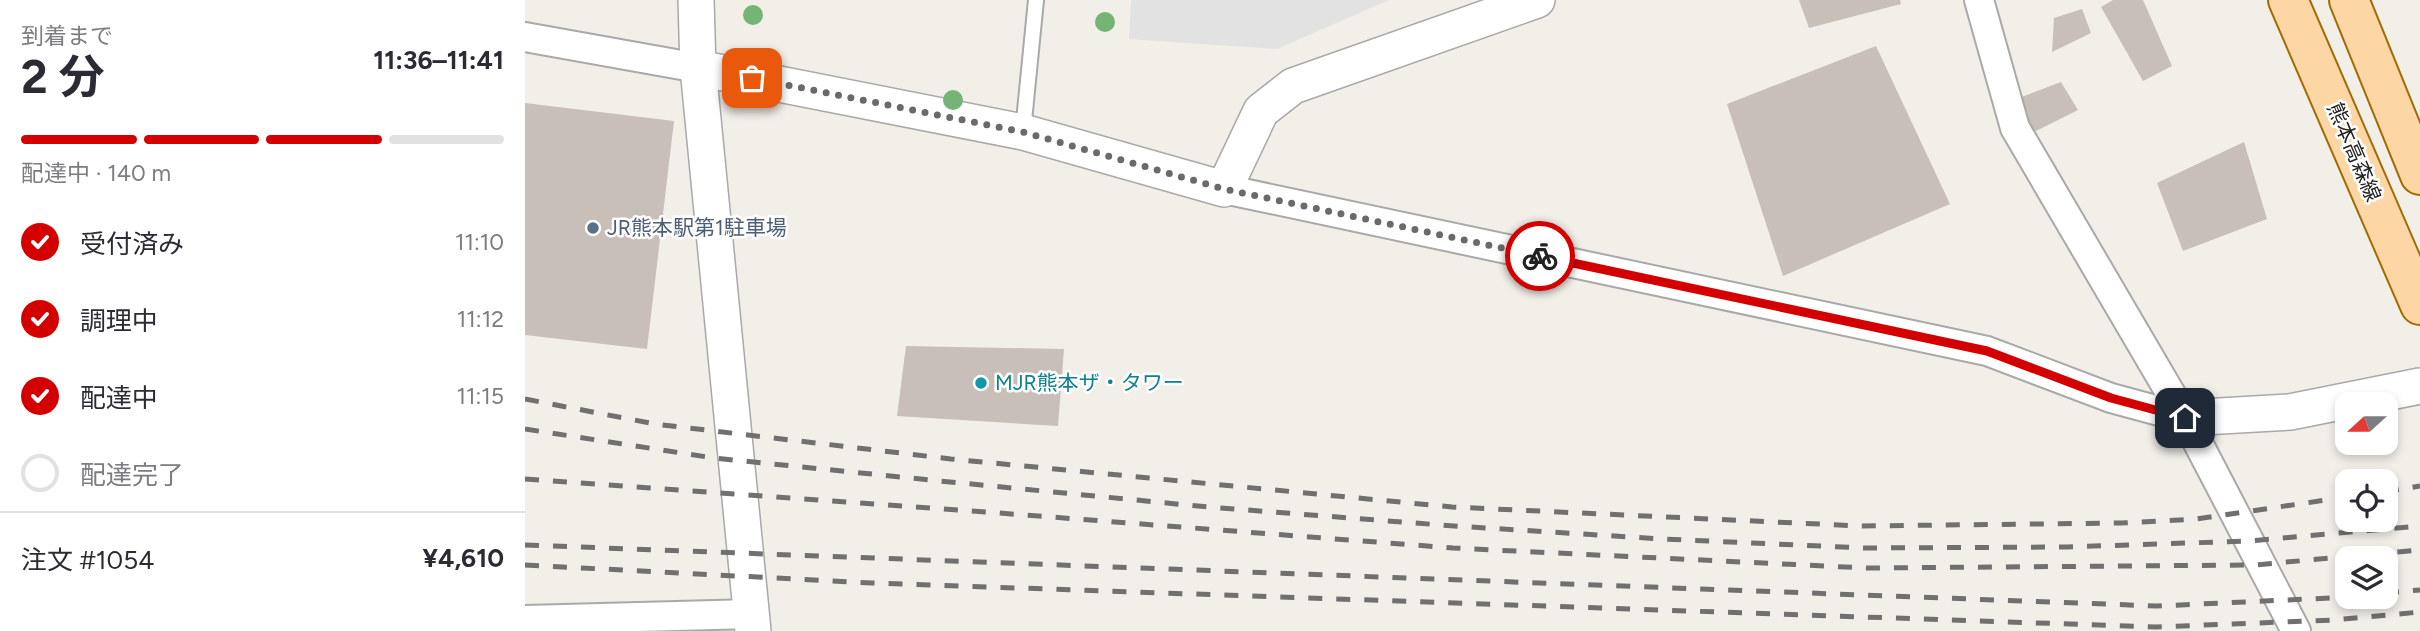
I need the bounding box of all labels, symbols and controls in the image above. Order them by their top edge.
text: 到着まで [21,22,113,50]
text: 11:36–11:41 [373,44,504,76]
pin [722,48,782,108]
text: 2 分 [21,49,105,105]
icon: bag [733,59,771,97]
street label: 熊本高森線 [2322,99,2386,205]
text: 配達中 · 140 m [21,159,171,187]
place label: JR熊本駅第1駐車場 [607,215,787,240]
marker: JR熊本駅第1駐車場 [585,220,601,236]
courier [1505,221,1575,291]
icon: check [21,223,59,261]
text: 受付済み [80,228,184,260]
text: 11:10 [455,228,504,256]
icon: bike [1521,237,1559,275]
icon: check [21,300,59,338]
text: 調理中 [80,305,158,337]
text: 11:12 [457,305,504,333]
place label: MJR熊本ザ・タワー [995,370,1184,395]
marker: MJR熊本ザ・タワー [973,375,989,391]
icon: check [21,377,59,415]
text: 配達中 [80,382,158,414]
text: 11:15 [456,382,504,410]
pin [2155,388,2215,448]
north arrow [2335,392,2397,455]
map controls [2335,392,2398,609]
icon: home [2166,399,2204,437]
text: 配達完了 [80,459,184,491]
button: locate [2335,469,2398,532]
text: ¥4,610 [422,542,504,574]
text: 注文 #1054 [21,544,154,576]
button: layers [2335,546,2398,609]

